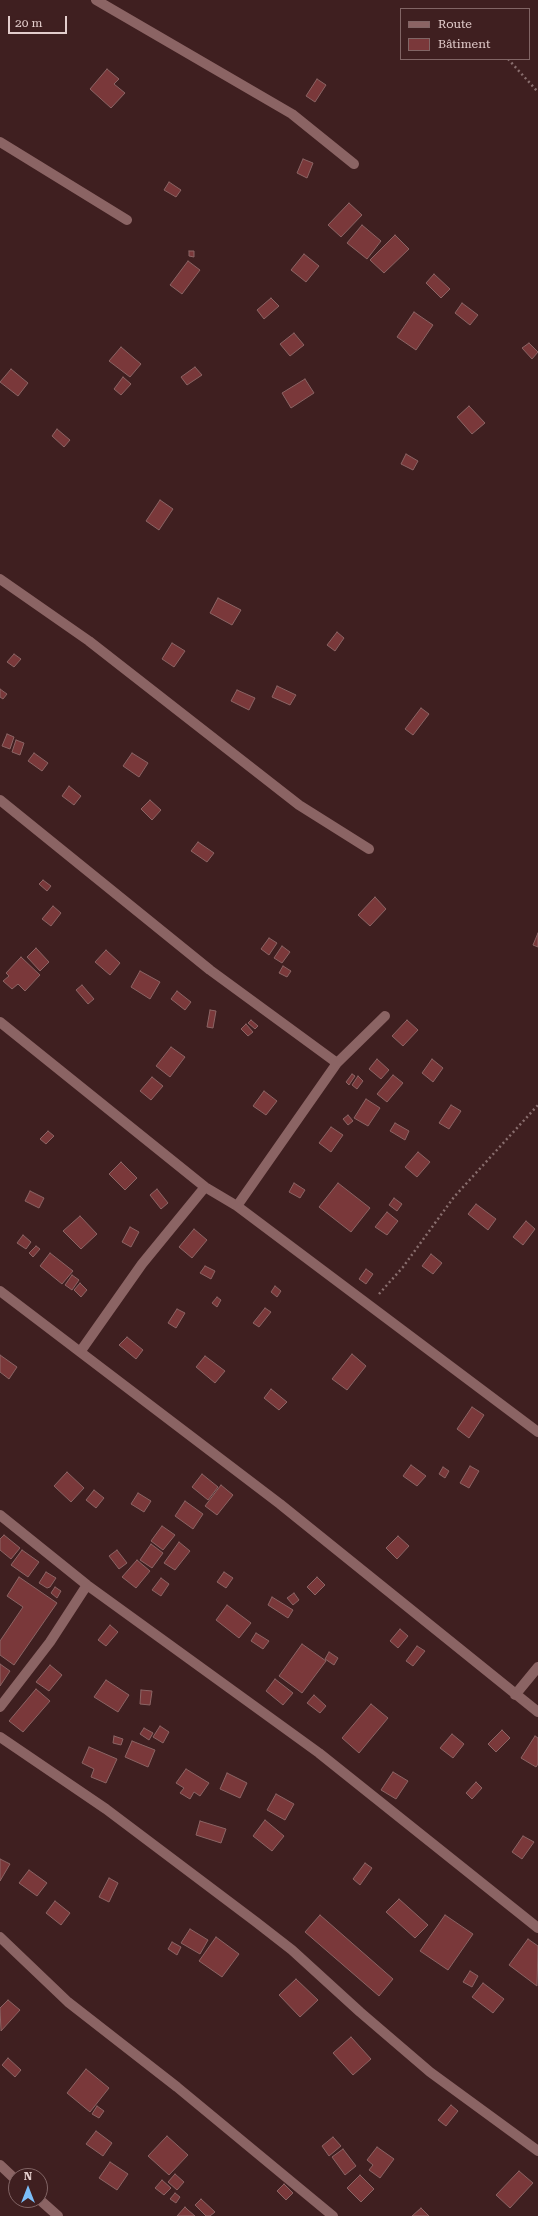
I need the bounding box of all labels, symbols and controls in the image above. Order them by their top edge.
scale bar [10,8,69,34]
legend [400,8,530,60]
text: 20 m [15,16,42,30]
text: Route [438,17,472,31]
text: Bâtiment [438,37,490,51]
north arrow [8,2168,48,2208]
text: N [24,2170,32,2183]

